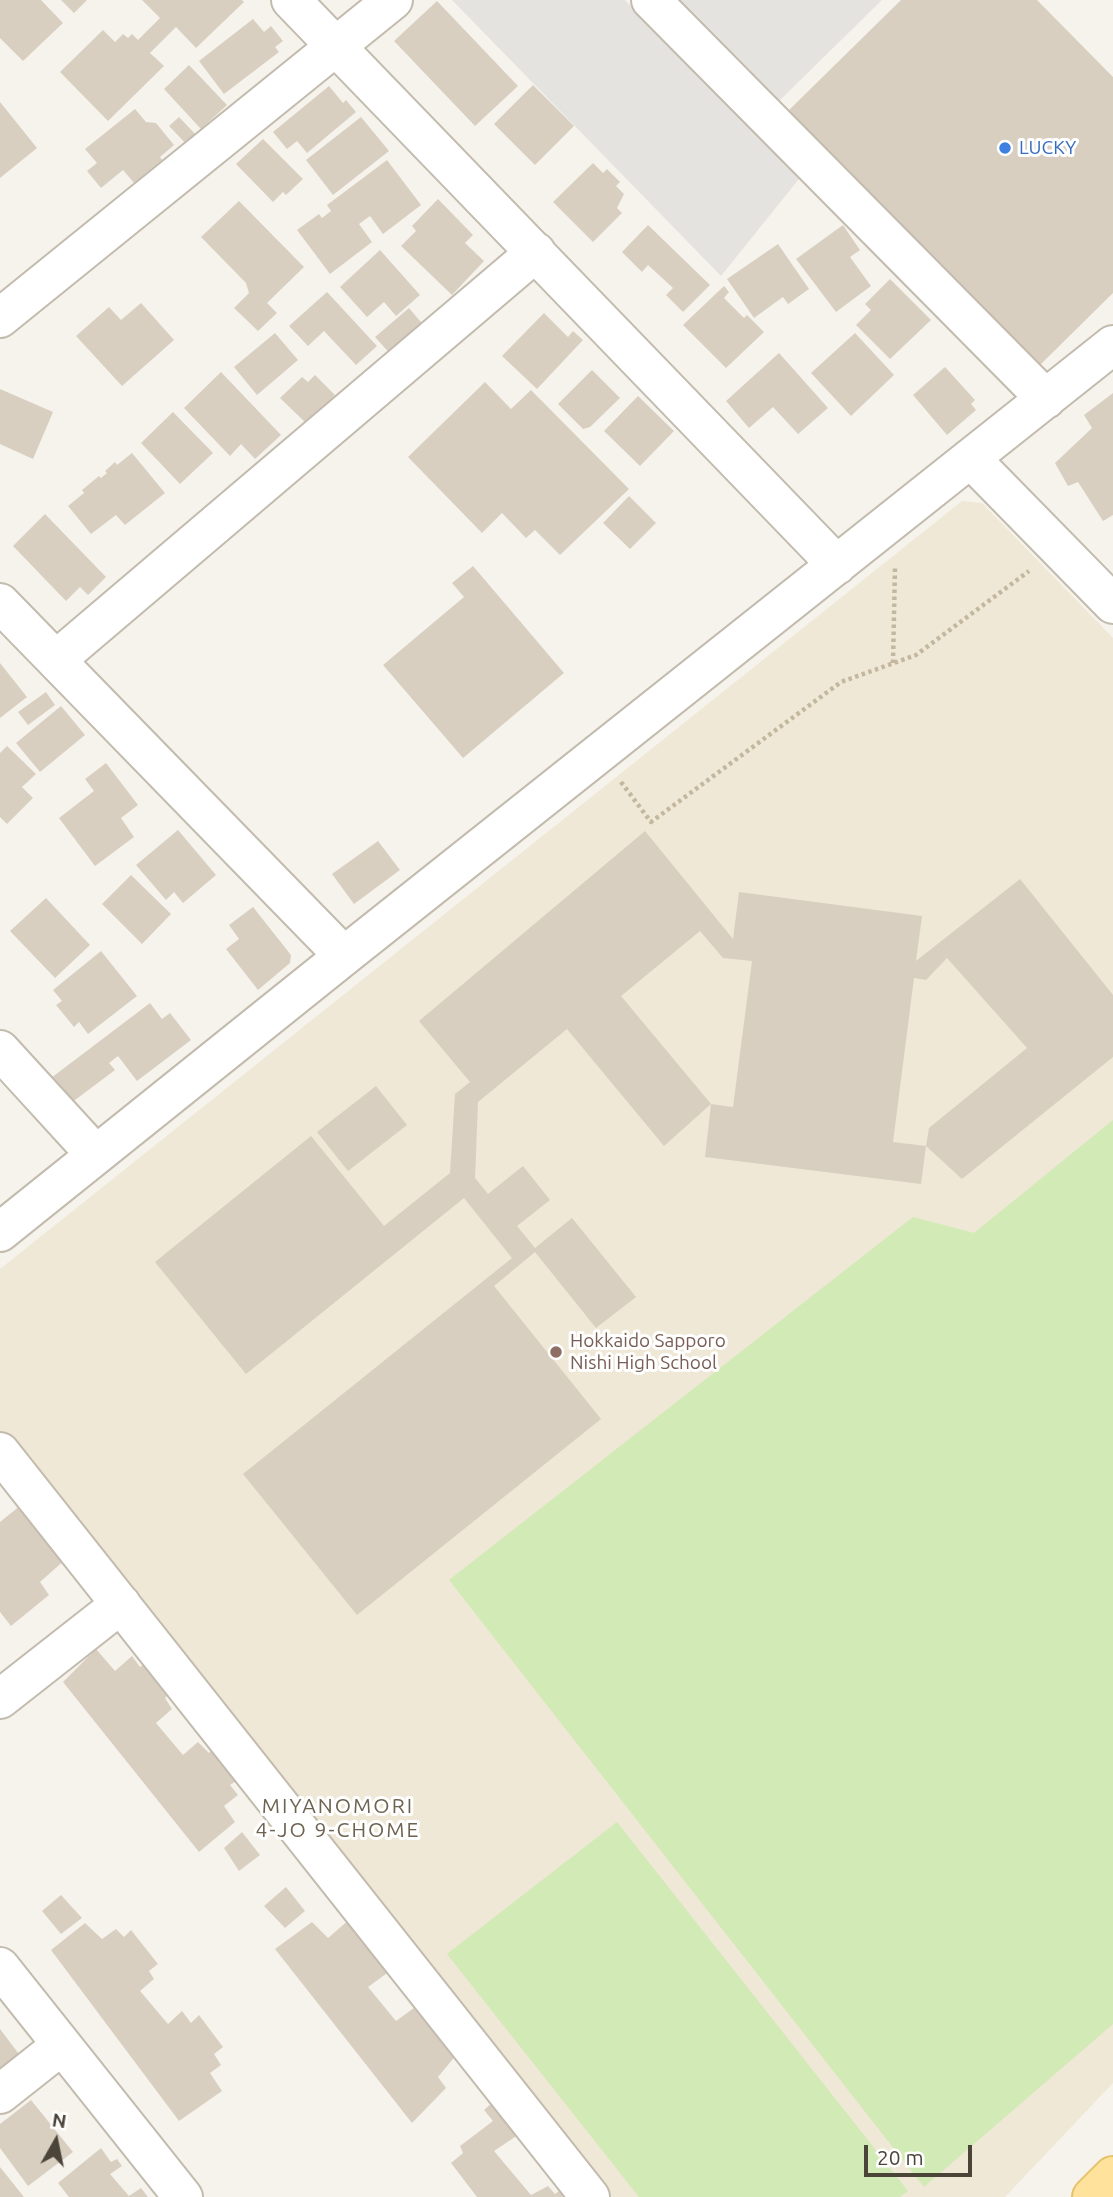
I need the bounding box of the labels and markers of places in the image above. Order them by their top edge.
place label: LUCKY [1019,137,1076,159]
marker: LUCKY [997,140,1013,156]
place label: Hokkaido Sapporo Nishi High School [570,1330,726,1374]
marker: Hokkaido Sapporo Nishi High School [548,1344,564,1360]

